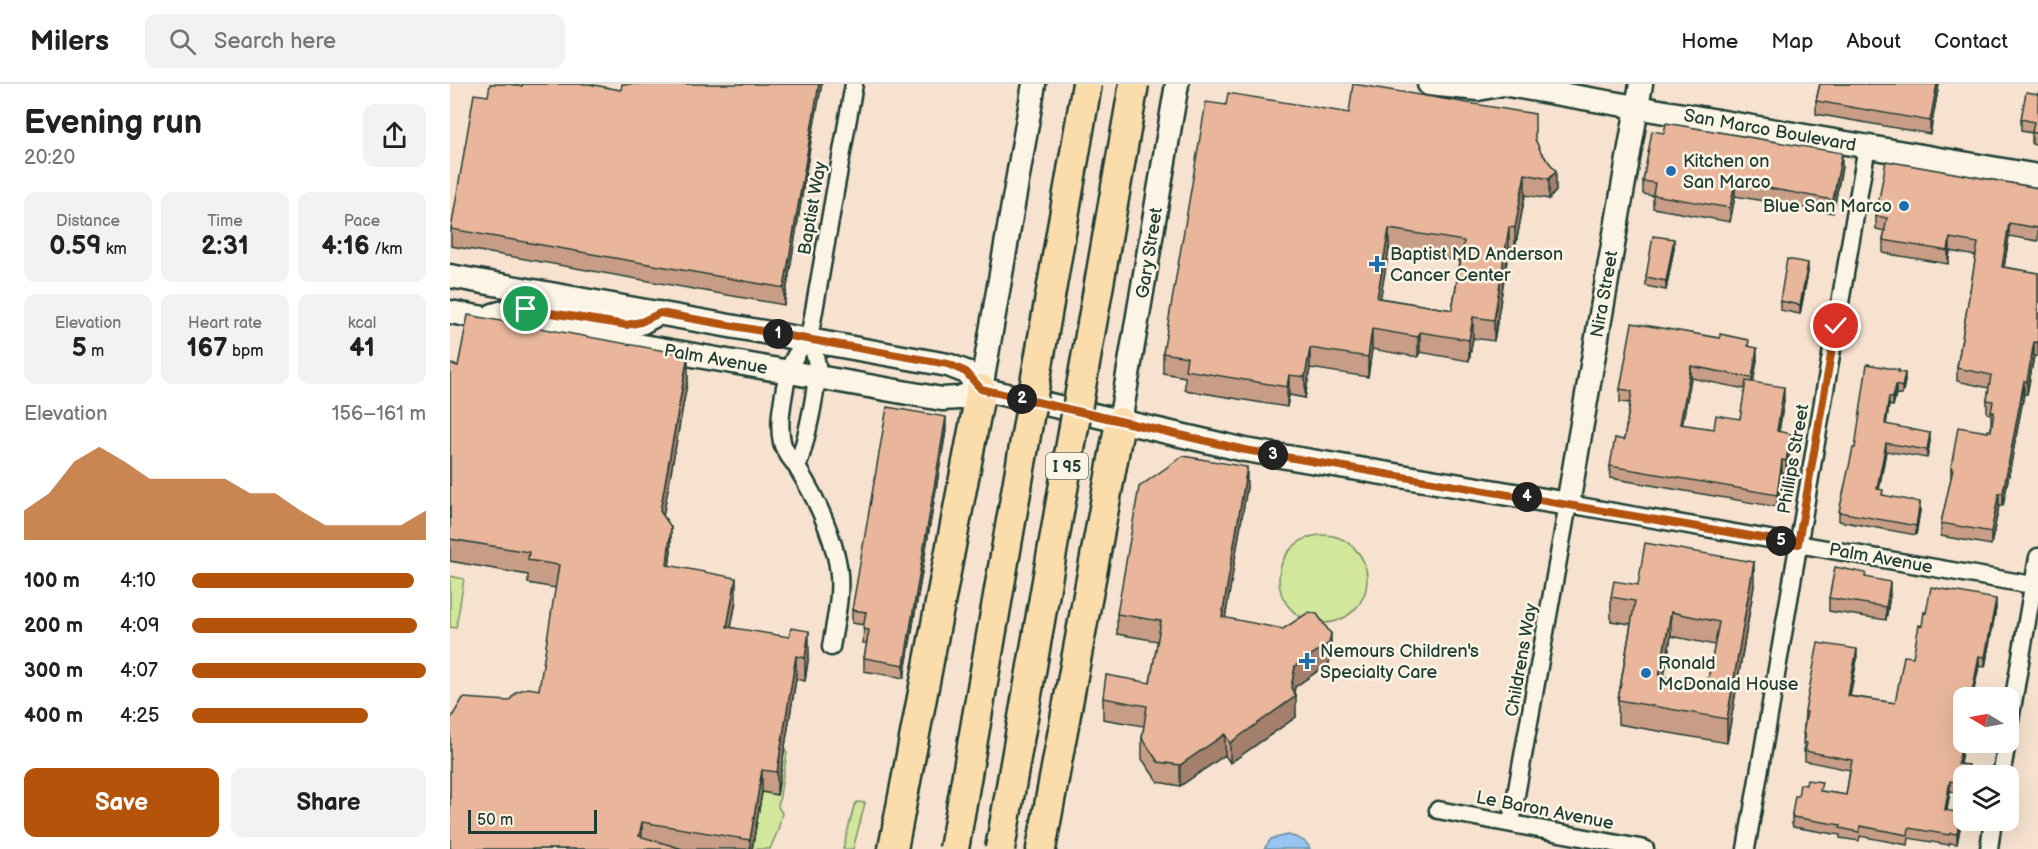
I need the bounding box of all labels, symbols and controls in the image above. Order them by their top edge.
search box [145,14,565,68]
text: Milers [30,25,109,58]
icon: search [166,25,199,58]
text: Search here [214,28,336,55]
text: Home [1681,29,1738,54]
text: Map [1771,29,1813,54]
text: About [1846,29,1901,54]
text: Contact [1934,29,2008,54]
text: Evening run [24,103,202,143]
button: share [363,104,426,167]
street label: San Marco Boulevard [1682,105,1858,156]
text: 20:20 [24,146,75,170]
place label: Kitchen on San Marco [1683,151,1771,193]
street label: Baptist Way [794,159,831,257]
marker: Kitchen on San Marco [1664,164,1678,178]
place label: Blue San Marco [1763,196,1892,217]
marker: Blue San Marco [1897,199,1911,213]
street label: Gary Street [1132,206,1167,300]
text: Distance [56,212,120,231]
text: Time [207,212,243,231]
text: Pace [344,212,380,231]
text: 0.59 [49,231,101,262]
text: 2:31 [201,231,249,262]
text: 4:16 [322,231,370,262]
text: km [101,240,127,259]
text: /km [370,240,402,259]
place label: Baptist MD Anderson Cancer Center [1390,244,1563,286]
street label: Nira Street [1587,248,1623,339]
marker: Baptist MD Anderson Cancer Center [1368,255,1386,273]
pin [500,283,551,334]
icon: arrive [509,292,542,325]
pin [1810,300,1861,351]
icon: check [1819,309,1852,342]
text: Elevation [55,314,121,333]
text: Heart rate [188,314,262,333]
text: kcal [348,314,376,333]
pin: 1 [763,319,793,349]
text: 1 [775,324,781,343]
text: 5 [72,333,87,364]
text: 167 [187,333,228,364]
text: 41 [349,333,375,364]
street label: Palm Avenue [662,340,770,379]
text: m [87,342,104,361]
text: bpm [228,342,263,361]
pin: 2 [1007,384,1037,414]
text: 2 [1017,389,1027,408]
text: Elevation [24,402,107,426]
text: 156–161 m [332,402,426,426]
street label: Phillips Street [1774,402,1814,516]
pin: 3 [1258,440,1288,470]
text: 3 [1268,445,1278,464]
road number: I 95 [1046,453,1088,479]
pin: 4 [1512,482,1542,512]
text: 4 [1522,487,1532,506]
pin: 5 [1766,526,1796,556]
text: 5 [1776,531,1786,550]
street label: Palm Avenue [1827,539,1935,578]
text: 100 m [24,569,80,593]
text: 4:10 [120,569,156,593]
street label: Childrens Way [1501,601,1542,718]
text: 200 m [24,614,83,638]
text: 4:09 [120,614,160,638]
place label: Nemours Children's Specialty Care [1320,641,1479,683]
marker: Nemours Children's Specialty Care [1298,652,1316,670]
place label: Ronald McDonald House [1658,653,1799,695]
text: 300 m [24,659,83,683]
text: 4:07 [120,659,158,683]
marker: Ronald McDonald House [1639,666,1653,680]
north arrow [1953,687,2019,753]
map controls [1953,687,2019,831]
text: 400 m [24,704,83,728]
text: 4:25 [120,704,160,728]
button: layers [1953,765,2019,831]
button: Save [24,768,219,837]
button: Share [231,768,426,837]
street label: Le Baron Avenue [1474,787,1616,834]
scale bar [468,807,597,834]
text: 50 m [477,811,513,830]

